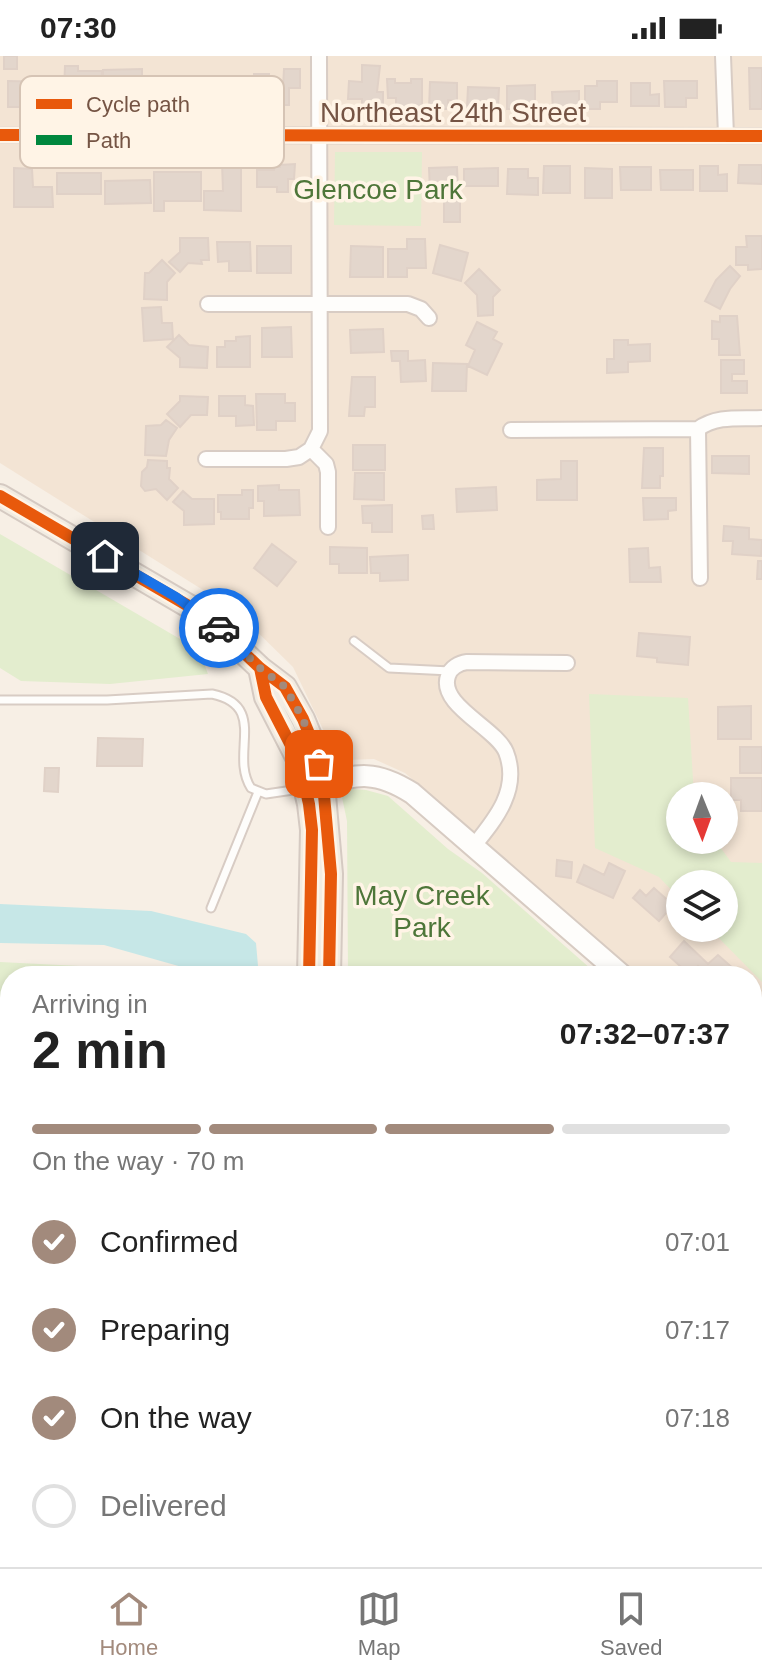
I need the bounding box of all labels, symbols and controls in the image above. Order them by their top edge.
text: 07:30 [40,11,117,44]
legend [20,76,284,168]
text: Cycle path [86,92,190,117]
street label: Northeast 24th Street [320,97,586,128]
text: Path [86,128,131,153]
park label: Glencoe Park [293,174,464,205]
pin [71,522,139,590]
icon: home [83,534,127,578]
courier [179,588,259,668]
icon: car [197,606,241,650]
pin [285,730,353,798]
icon: bag [297,742,341,786]
north arrow [666,782,738,854]
map controls [666,782,738,942]
button: layers [666,870,738,942]
park label: May Creek Park [354,880,491,943]
text: Arriving in [32,989,148,1019]
text: 07:32–07:37 [560,1017,730,1050]
text: 2 min [32,1021,168,1079]
text: On the way · 70 m [32,1146,244,1176]
icon: check [32,1220,76,1264]
text: Confirmed [100,1225,238,1258]
text: 07:01 [665,1227,730,1257]
icon: check [32,1308,76,1352]
text: Preparing [100,1313,230,1346]
text: 07:17 [665,1315,730,1345]
icon: check [32,1396,76,1440]
text: On the way [100,1401,252,1434]
text: 07:18 [665,1403,730,1433]
text: Delivered [100,1489,227,1522]
tab: Home [99,1587,158,1661]
tab: Map [357,1587,401,1661]
tab: Saved [600,1587,663,1661]

